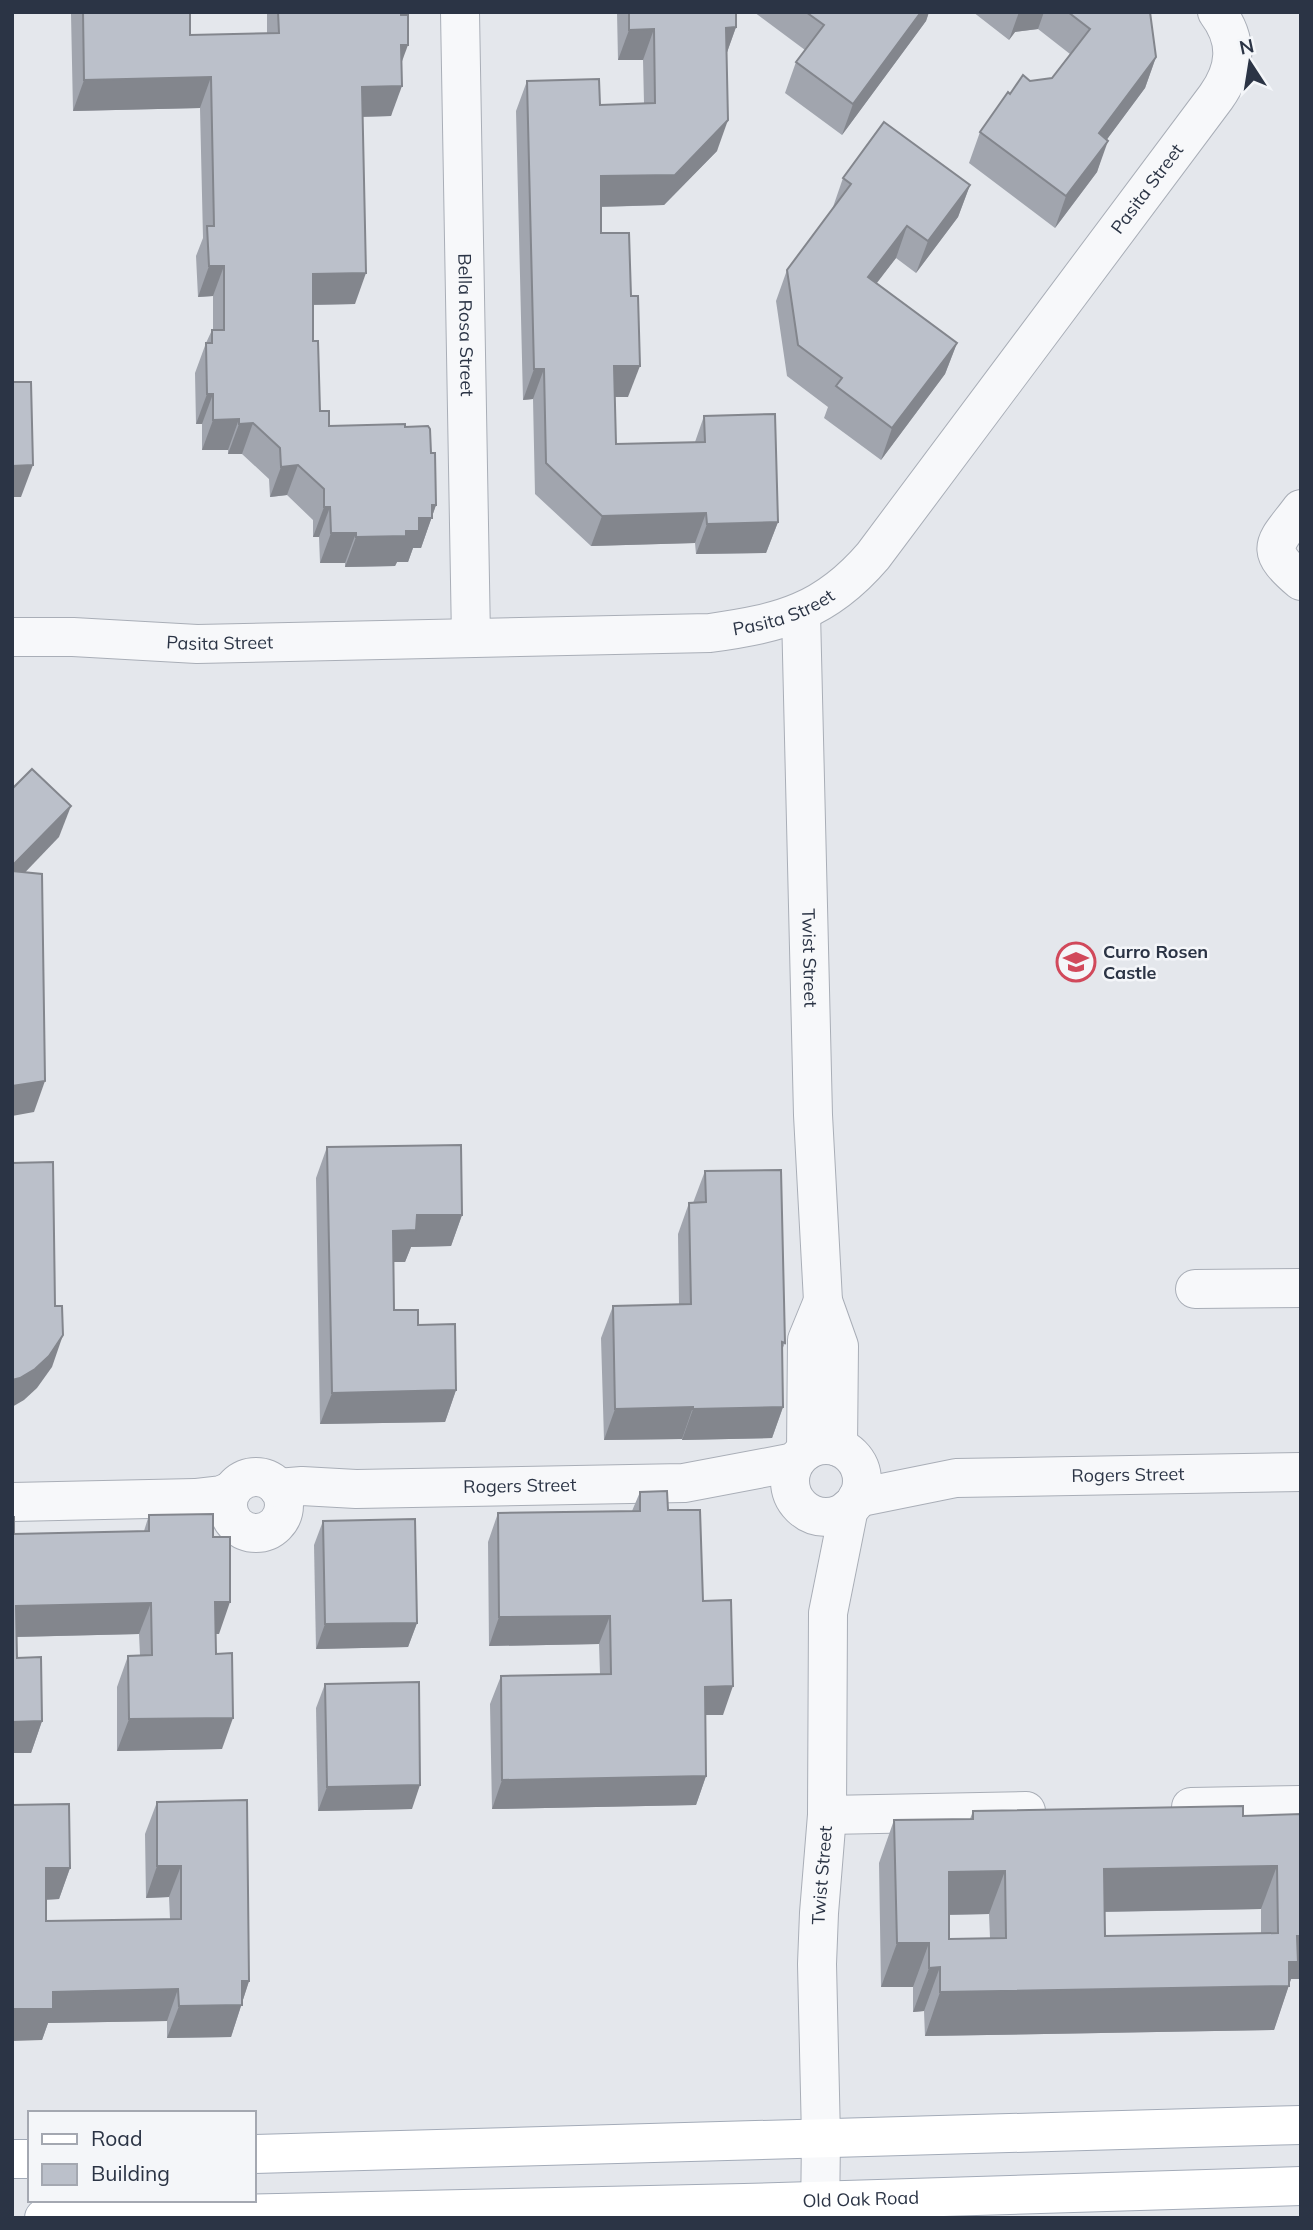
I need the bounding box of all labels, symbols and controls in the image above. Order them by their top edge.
north arrow [1215,28,1285,98]
text: N [1237,33,1256,60]
street label: Pasita Street [1106,139,1188,238]
street label: Bella Rosa Street [453,253,479,397]
street label: Pasita Street [731,584,839,640]
street label: Pasita Street [166,630,274,655]
street label: Twist Street [797,908,822,1008]
place label: Curro Rosen Castle [1103,940,1208,984]
school or university icon: Curro Rosen Castle [1055,941,1097,983]
street label: Rogers Street [1071,1462,1185,1487]
street label: Rogers Street [463,1473,577,1498]
street label: Twist Street [807,1825,837,1925]
legend [28,2111,256,2202]
text: Road [91,2125,142,2151]
text: Building [91,2160,170,2186]
street label: Old Oak Road [802,2186,919,2212]

